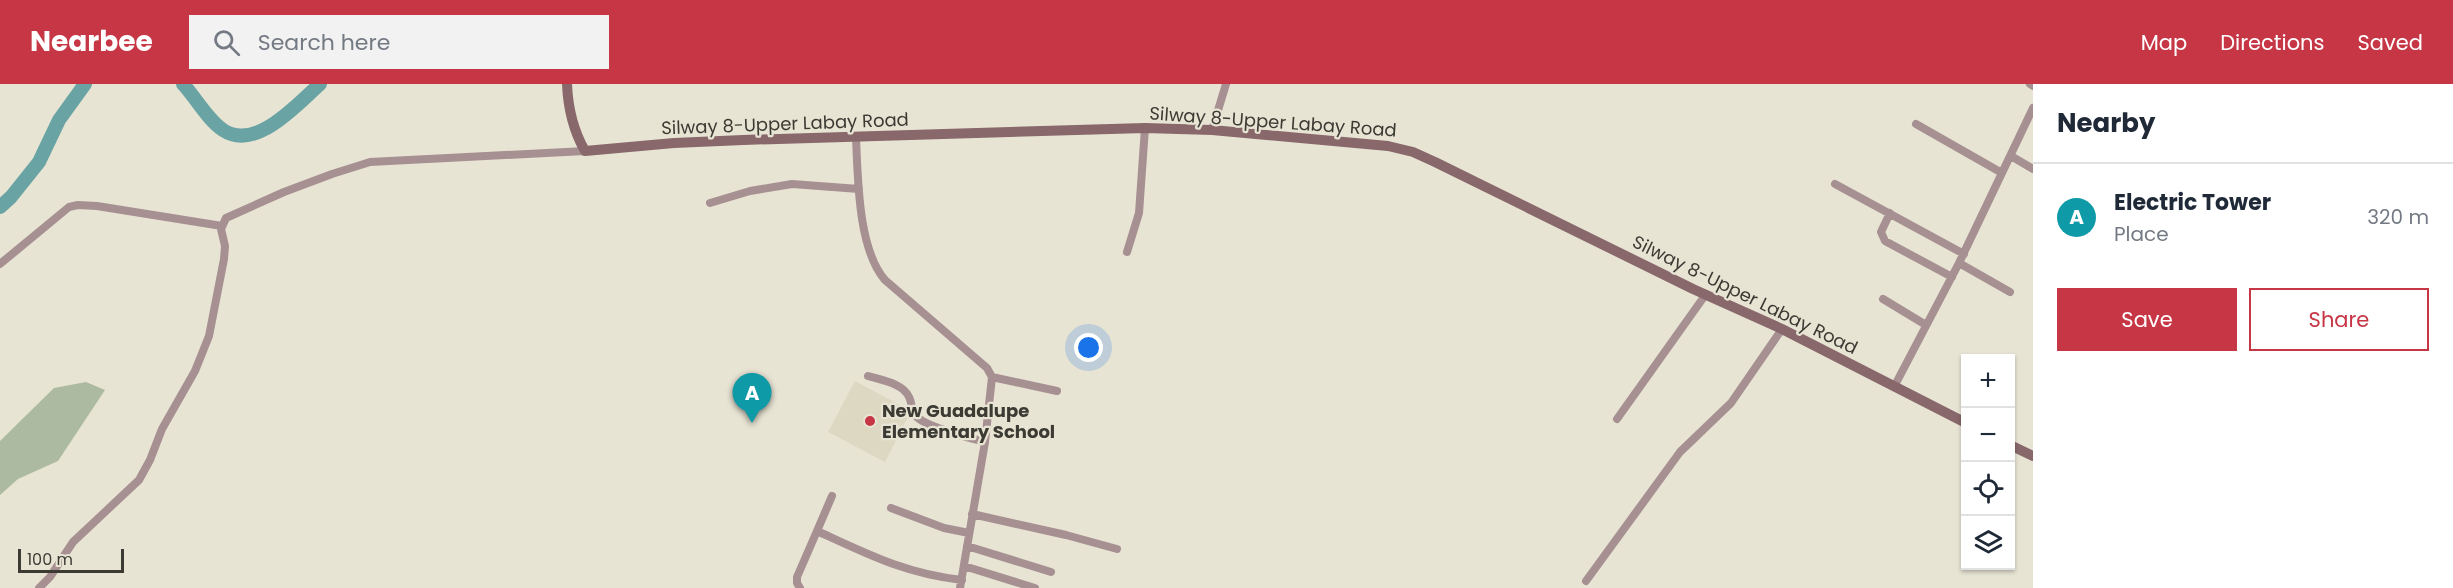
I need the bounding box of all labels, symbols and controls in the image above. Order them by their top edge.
search box [189,15,609,69]
text: Nearbee [30,22,153,61]
icon: search [210,26,243,59]
text: Search here [258,27,390,58]
text: Map [2141,28,2187,57]
text: Directions [2220,28,2324,57]
text: Saved [2357,28,2423,57]
street label: Silway 8-Upper Labay Road [1149,100,1397,143]
text: Nearby [2057,105,2155,141]
street label: Silway 8-Upper Labay Road [661,107,909,140]
text: Electric Tower [2114,187,2271,218]
text: A [2069,203,2084,231]
text: 320 m [2367,203,2429,231]
text: Place [2114,220,2169,248]
street label: Silway 8-Upper Labay Road [1628,229,1862,360]
button: Save [2057,288,2237,351]
button: Share [2249,288,2429,351]
your location [1074,333,1103,362]
map controls [1961,354,2015,570]
button: + [1961,354,2015,408]
pin: A [732,374,771,423]
place label: New Guadalupe Elementary School [882,398,1055,444]
button: − [1961,408,2015,462]
marker: New Guadalupe Elementary School [863,414,877,428]
button: locate [1961,462,2015,516]
button: layers [1961,516,2015,570]
scale bar [18,546,124,574]
text: 100 m [27,548,73,571]

